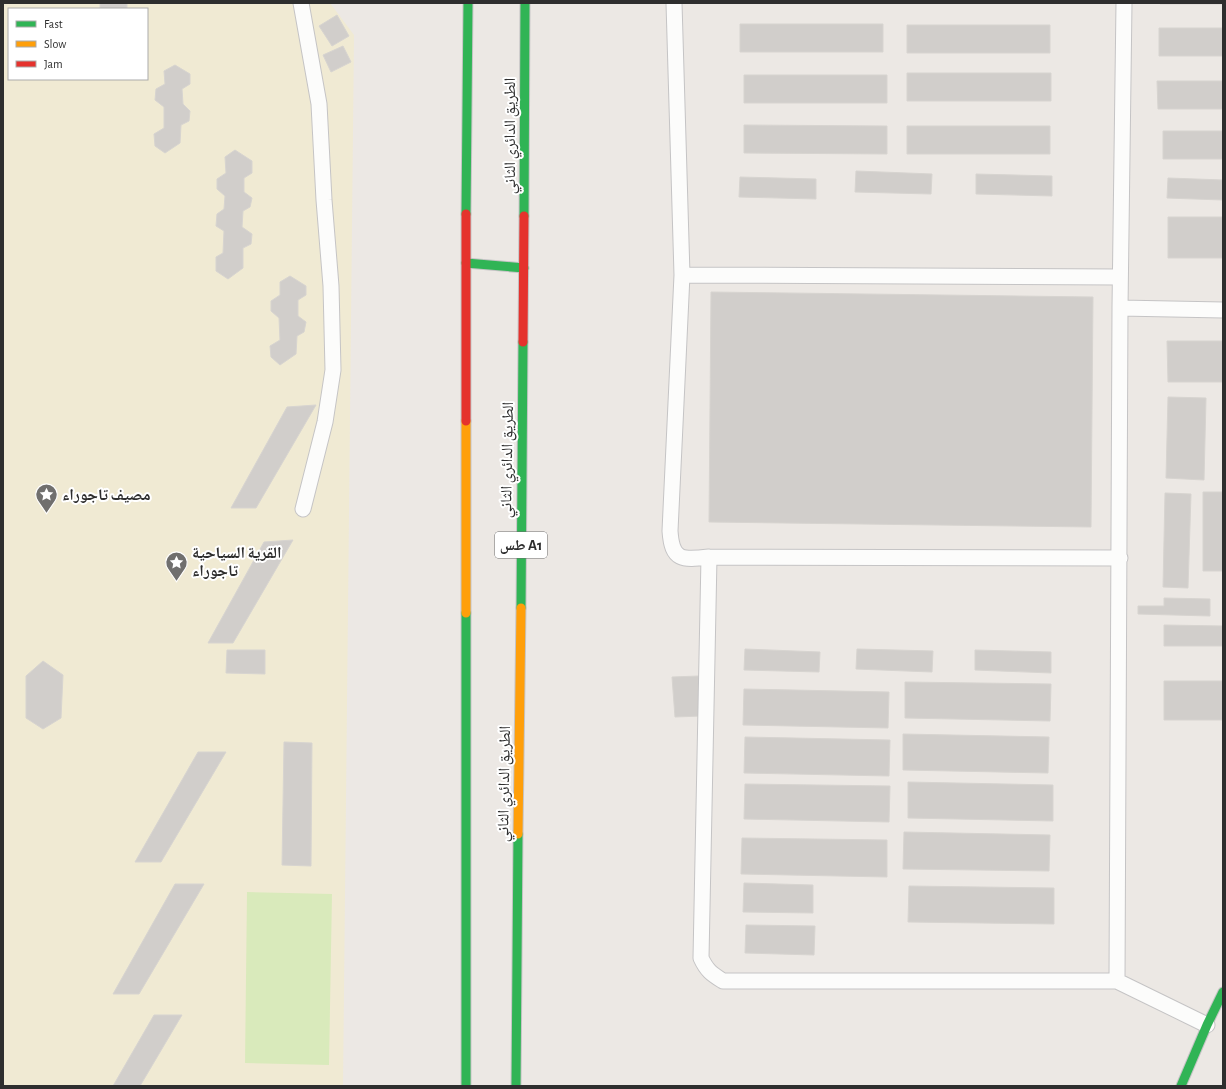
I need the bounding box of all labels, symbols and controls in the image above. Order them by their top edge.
legend [8,8,148,80]
text: Fast [44,18,63,30]
text: Slow [44,38,66,50]
text: Jam [44,58,63,70]
street label: الطريق الدائري الثاني [502,78,522,194]
street label: الطريق الدائري الثاني [498,402,520,518]
place icon: مصيف تاجوراء [34,482,60,515]
place label: مصيف تاجوراء [62,487,151,503]
road number: طس A1 [495,532,547,558]
place label: القرية السياحية تاجوراء [192,545,281,579]
place icon: القرية السياحية تاجوراء [163,549,189,582]
street label: الطريق الدائري الثاني [495,726,517,842]

